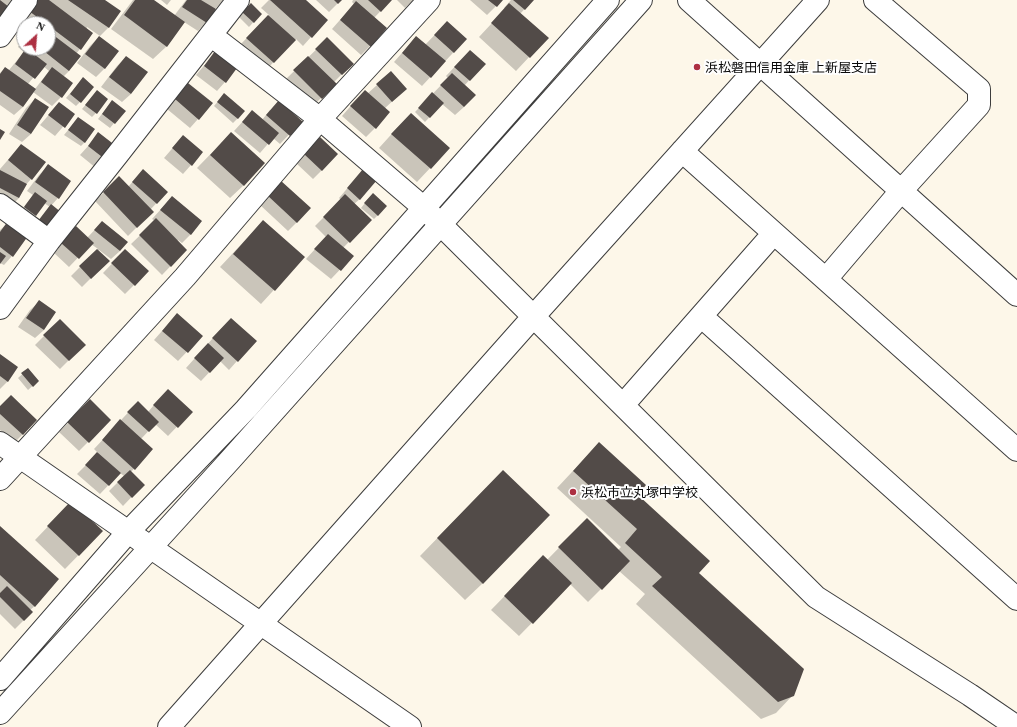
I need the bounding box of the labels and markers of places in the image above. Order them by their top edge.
place label: 浜松磐田信用金庫 上新屋支店 [705,59,877,75]
marker: 浜松磐田信用金庫 上新屋支店 [692,62,702,72]
place label: 浜松市立丸塚中学校 [581,484,698,500]
marker: 浜松市立丸塚中学校 [568,487,578,497]

